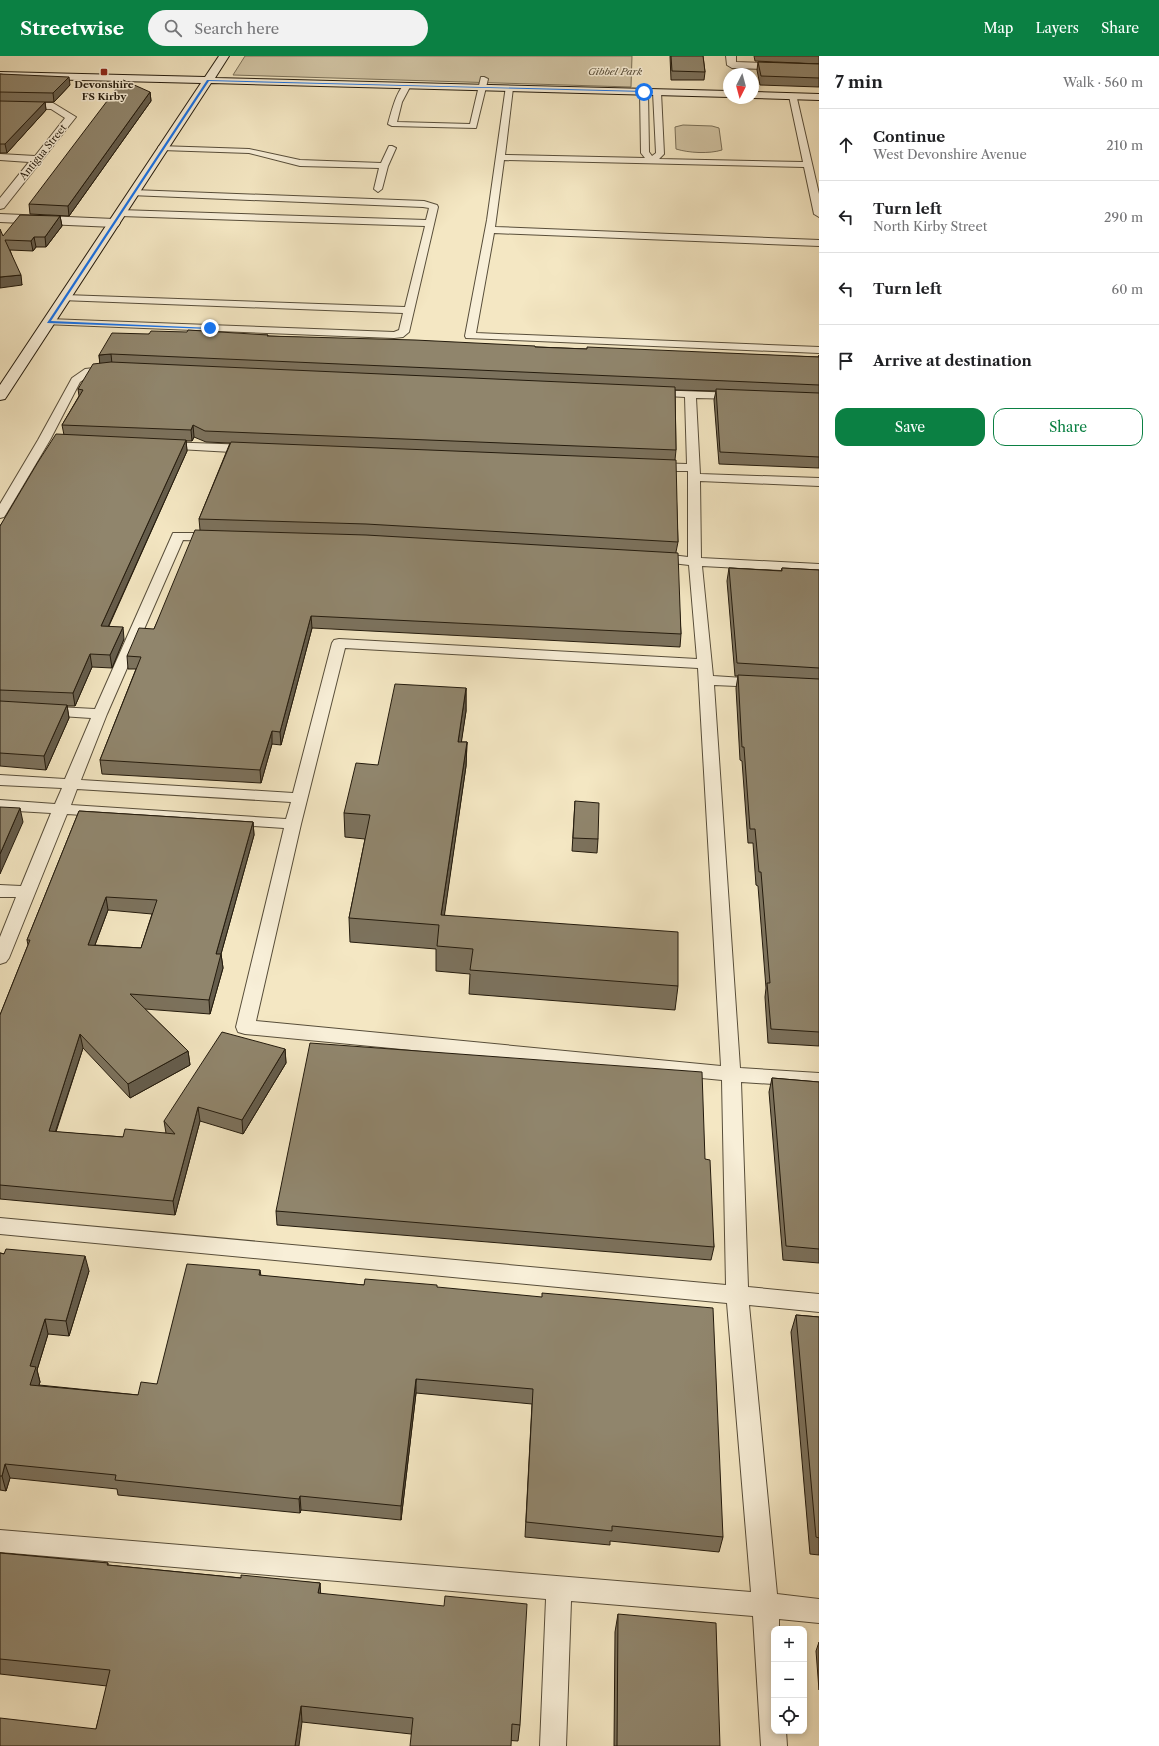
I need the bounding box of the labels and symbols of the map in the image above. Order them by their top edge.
park label: Gibbel Park [588,65,643,78]
marker: Devonshire FS Kirby [99,67,109,77]
north arrow [723,68,759,104]
place label: Devonshire FS Kirby [74,78,134,103]
route start [635,83,653,101]
street label: Antigua Street [16,121,70,183]
route end [201,319,219,337]

